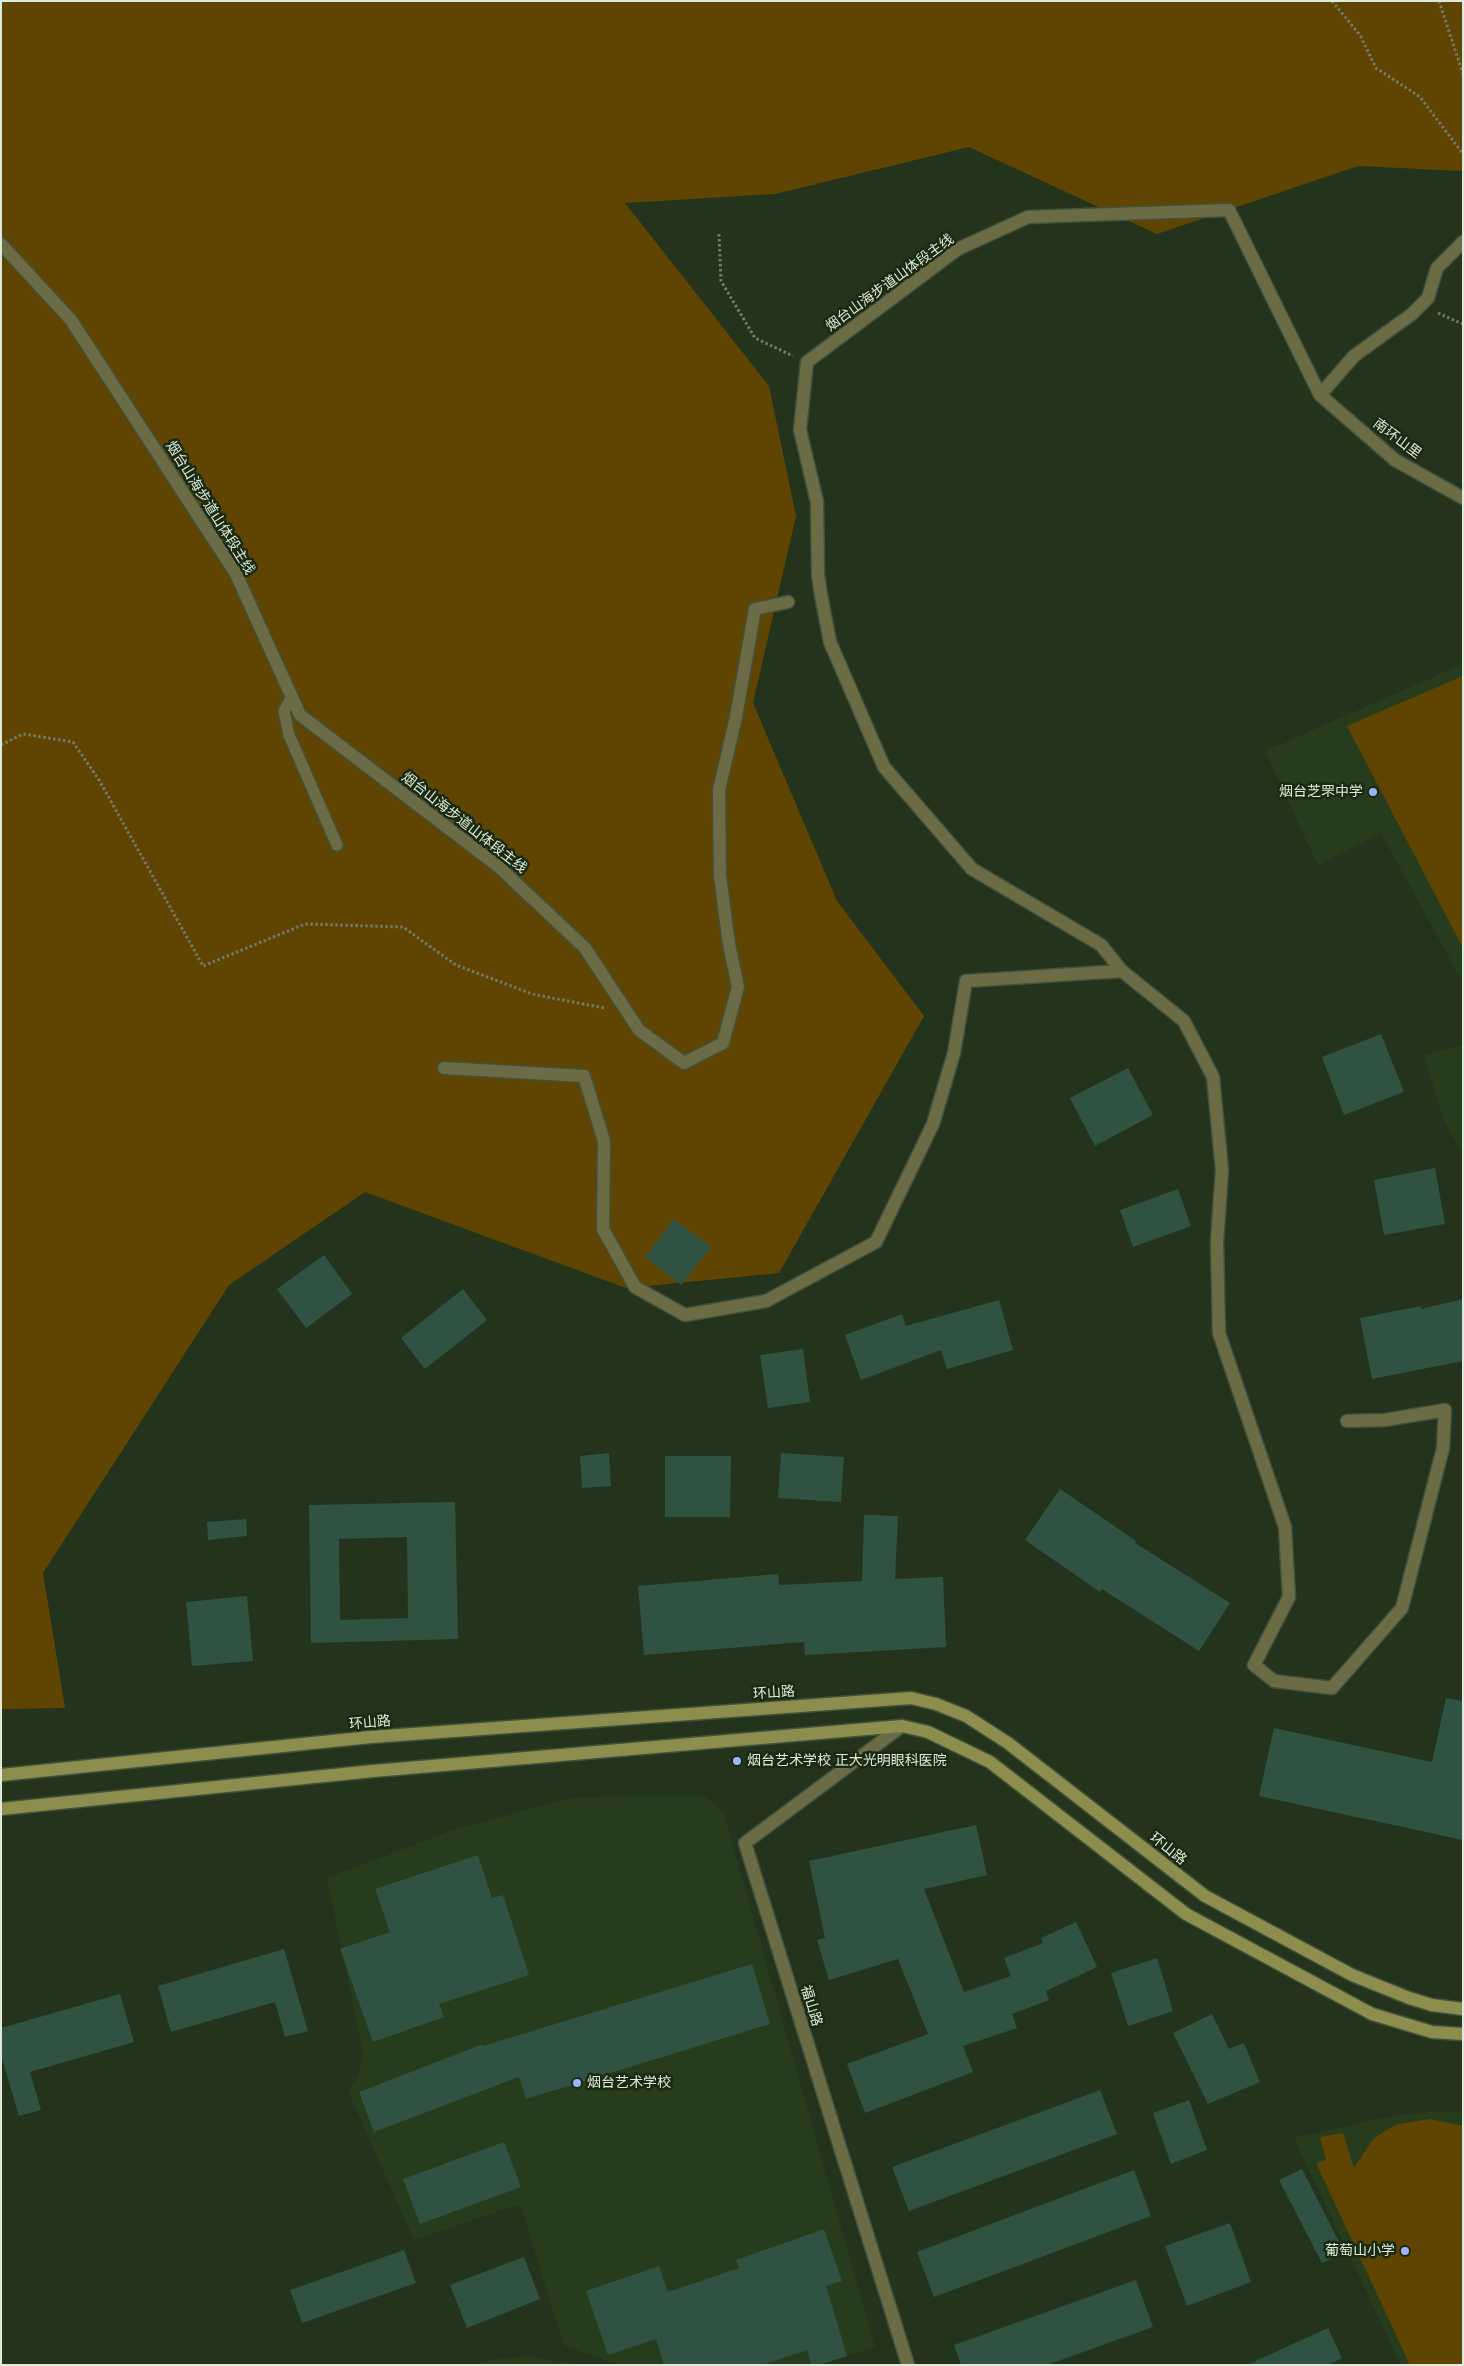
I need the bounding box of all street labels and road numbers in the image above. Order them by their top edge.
street label: 烟台山海步道山体段主线 [823,231,957,335]
street label: 南环山里 [1370,415,1424,463]
street label: 烟台山海步道山体段主线 [162,438,258,578]
street label: 烟台山海步道山体段主线 [398,769,530,877]
street label: 环山路 [752,1683,796,1703]
street label: 环山路 [348,1713,392,1733]
street label: 环山路 [1146,1829,1190,1869]
street label: 福山路 [797,1983,825,2029]

